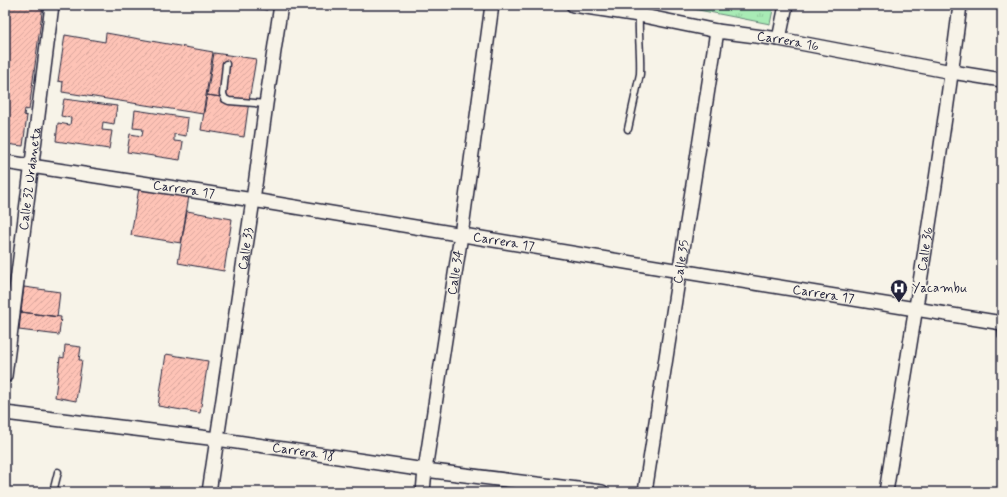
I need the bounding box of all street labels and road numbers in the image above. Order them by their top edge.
street label: Carrera 16 [756,28,820,55]
street label: Calle 32 Urdaneta [15,126,45,231]
street label: Carrera 17 [152,176,216,203]
street label: Calle 33 [234,226,257,271]
street label: Calle 36 [913,226,937,273]
street label: Carrera 17 [472,228,536,255]
street label: Calle 35 [669,239,693,285]
street label: Calle 34 [443,249,467,296]
street label: Carrera 17 [791,281,856,308]
street label: Carrera 18 [271,439,336,465]

